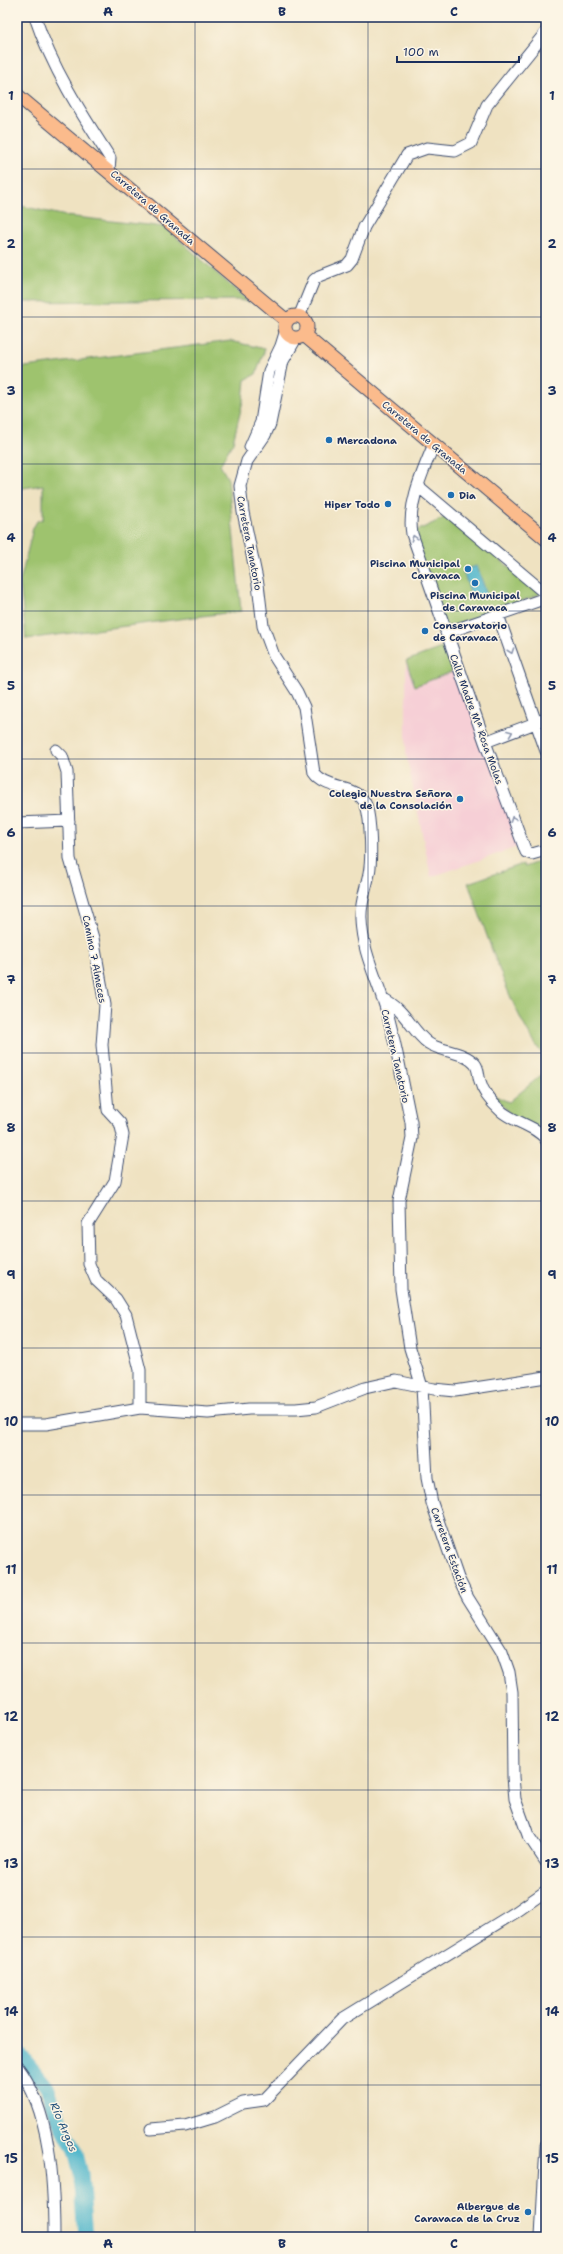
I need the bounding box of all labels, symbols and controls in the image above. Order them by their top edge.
text: A [103,3,113,20]
text: B [278,3,286,20]
text: C [450,3,458,20]
scale bar [397,38,519,64]
text: 100 m [403,44,439,60]
text: 1 [8,87,14,104]
text: 1 [549,87,555,104]
street label: Carretera de Granada [108,167,198,248]
text: 2 [6,235,16,252]
text: 2 [547,235,557,252]
text: 3 [6,382,16,399]
text: 3 [547,382,557,399]
street label: Carretera de Granada [379,398,471,477]
place label: Mercadona [337,434,397,447]
marker: Mercadona [324,435,334,445]
place label: Dia [459,489,476,502]
marker: Dia [446,490,456,500]
street label: Carretera Tanatorio [234,495,265,591]
place label: Hiper Todo [324,498,380,511]
marker: Hiper Todo [383,499,393,509]
text: 4 [6,529,16,546]
text: 4 [547,529,557,546]
one-way arrow [410,534,419,541]
place label: Piscina Municipal Caravaca [370,557,461,582]
marker: Piscina Municipal Caravaca [463,564,473,574]
marker: Piscina Municipal de Caravaca [470,578,480,588]
place label: Piscina Municipal de Caravaca [430,589,521,614]
place label: Conservatorio de Caravaca [433,619,507,644]
marker: Conservatorio de Caravaca [420,626,430,636]
one-way arrow [506,648,515,655]
street label: Calle Madre Mª Rosa Molas [447,652,506,786]
text: 5 [7,677,15,694]
text: 5 [548,677,556,694]
one-way arrow [507,729,514,737]
place label: Colegio Nuestra Señora de la Consolación [329,787,452,812]
marker: Colegio Nuestra Señora de la Consolación [455,794,465,804]
one-way arrow [509,815,518,822]
text: 6 [6,824,16,841]
text: 6 [547,824,557,841]
street label: Camino 7 Almeces [80,914,109,1004]
text: 7 [6,971,16,988]
text: 7 [547,971,557,988]
street label: Carretera Tanatorio [378,1008,413,1104]
text: 8 [6,1119,16,1136]
text: 8 [547,1119,557,1136]
text: 9 [6,1266,16,1283]
text: 9 [547,1266,557,1283]
text: 10 [4,1413,18,1430]
text: 10 [545,1413,559,1430]
street label: Carretera Estación [428,1506,471,1595]
text: 11 [5,1561,17,1578]
text: 11 [546,1561,558,1578]
text: 12 [4,1708,18,1725]
text: 12 [545,1708,559,1725]
text: 13 [4,1855,18,1872]
text: 13 [545,1855,559,1872]
text: 14 [4,2003,18,2020]
text: 14 [545,2003,559,2020]
water label: Río Argos [46,2100,81,2154]
text: 15 [4,2150,18,2167]
text: 15 [545,2150,559,2167]
place label: Albergue de Caravaca de la Cruz [414,2200,520,2225]
marker: Albergue de Caravaca de la Cruz [523,2207,533,2217]
text: A [103,2235,113,2252]
text: B [278,2235,286,2252]
text: C [450,2235,458,2252]

